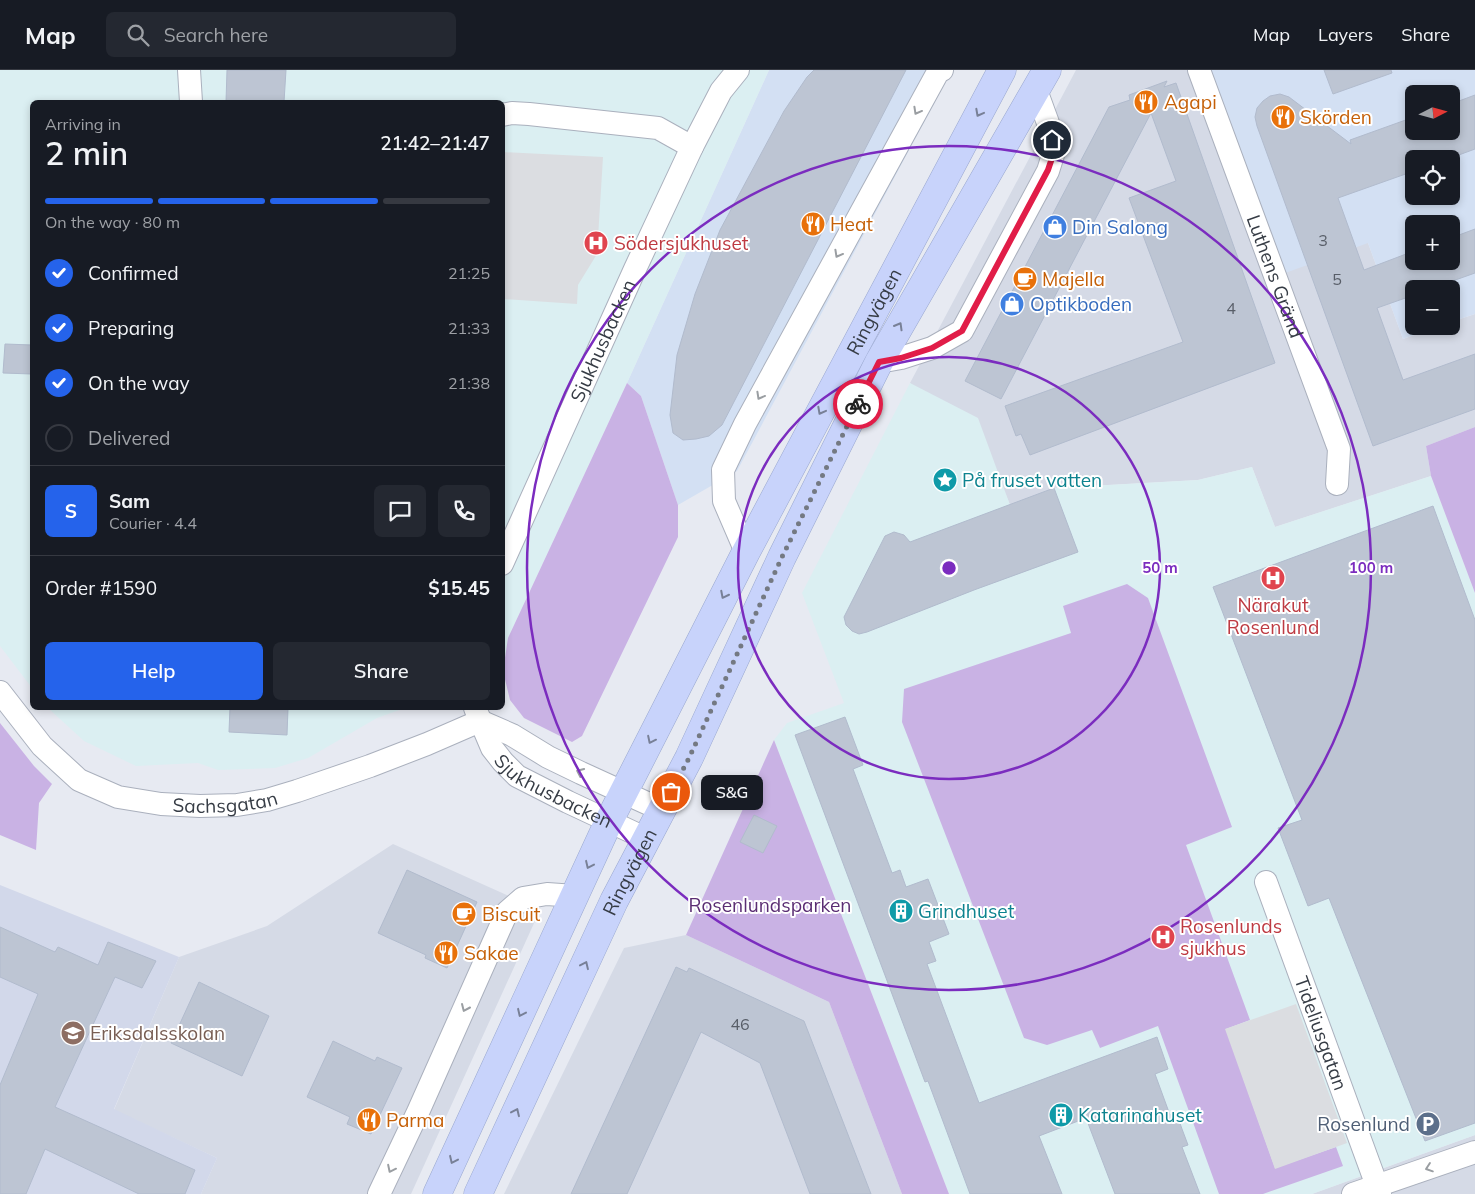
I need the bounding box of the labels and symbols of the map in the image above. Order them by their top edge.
north arrow [1405,85,1460,140]
restaurant icon: Agapi [1133,89,1159,115]
place label: Agapi [1164,90,1217,114]
restaurant icon: Skörden [1270,104,1296,130]
place label: Skörden [1300,105,1372,129]
one-way arrow [913,106,923,115]
one-way arrow [975,108,985,117]
pin [1031,119,1073,161]
restaurant icon: Heat [800,211,826,237]
street label: Luthens Gränd [1242,211,1309,341]
place label: Heat [830,212,873,236]
shop icon: Din Salong [1042,214,1068,240]
place label: Din Salong [1072,215,1168,239]
hospital icon: Södersjukhuset [583,230,609,256]
house number: 3 [1318,230,1328,250]
place label: Södersjukhuset [614,231,749,255]
one-way arrow [835,248,845,257]
street label: Ringvägen [841,264,907,359]
cafe icon: Majella [1012,266,1038,292]
place label: Majella [1042,267,1105,291]
house number: 5 [1332,269,1342,289]
street label: Sjukhusbacken [565,276,641,406]
shop icon: Optikboden [999,291,1025,317]
place label: Optikboden [1030,292,1132,316]
house number: 4 [1226,298,1236,318]
one-way arrow [893,323,903,332]
courier [833,379,883,429]
one-way arrow [756,391,766,400]
one-way arrow [817,406,827,415]
place icon: På fruset vatten [932,467,958,493]
place label: På fruset vatten [962,468,1102,492]
text: 50 m [1142,558,1178,577]
text: 100 m [1349,558,1393,577]
centre of rings [940,559,958,577]
hospital icon: Närakut Rosenlund [1260,565,1286,591]
one-way arrow [720,590,730,599]
place label: Närakut Rosenlund [1227,593,1319,639]
one-way arrow [646,735,657,744]
street label: Sjukhusbacken [489,749,616,833]
one-way arrow [576,768,585,778]
pin [650,771,692,813]
callout: S&G [701,774,764,810]
street label: Sachsgatan [172,786,280,818]
street label: Ringvägen [597,824,662,919]
one-way arrow [585,860,595,869]
park label: Rosenlundsparken [689,893,851,917]
building icon: Grindhuset [888,898,914,924]
place label: Grindhuset [918,899,1015,923]
cafe icon: Biscuit [451,901,477,927]
place label: Biscuit [482,902,541,926]
place label: Rosenlunds sjukhus [1180,914,1282,960]
hospital icon: Rosenlunds sjukhus [1150,924,1176,950]
restaurant icon: Sakae [433,940,459,966]
place label: Sakae [464,941,519,965]
one-way arrow [578,961,589,970]
street label: Tideliusgatan [1290,973,1353,1093]
one-way arrow [460,1003,471,1012]
one-way arrow [516,1008,527,1017]
house number: 46 [730,1014,750,1034]
school or university icon: Eriksdalsskolan [60,1020,86,1046]
place label: Eriksdalsskolan [90,1021,225,1045]
building icon: Katarinahuset [1048,1102,1074,1128]
place label: Katarinahuset [1078,1103,1202,1127]
restaurant icon: Parma [356,1107,382,1133]
place label: Parma [386,1108,444,1132]
one-way arrow [510,1108,520,1117]
parking icon: Rosenlund [1415,1111,1441,1137]
place label: Rosenlund [1317,1112,1410,1136]
one-way arrow [449,1155,459,1164]
one-way arrow [1425,1162,1434,1172]
one-way arrow [386,1164,397,1173]

